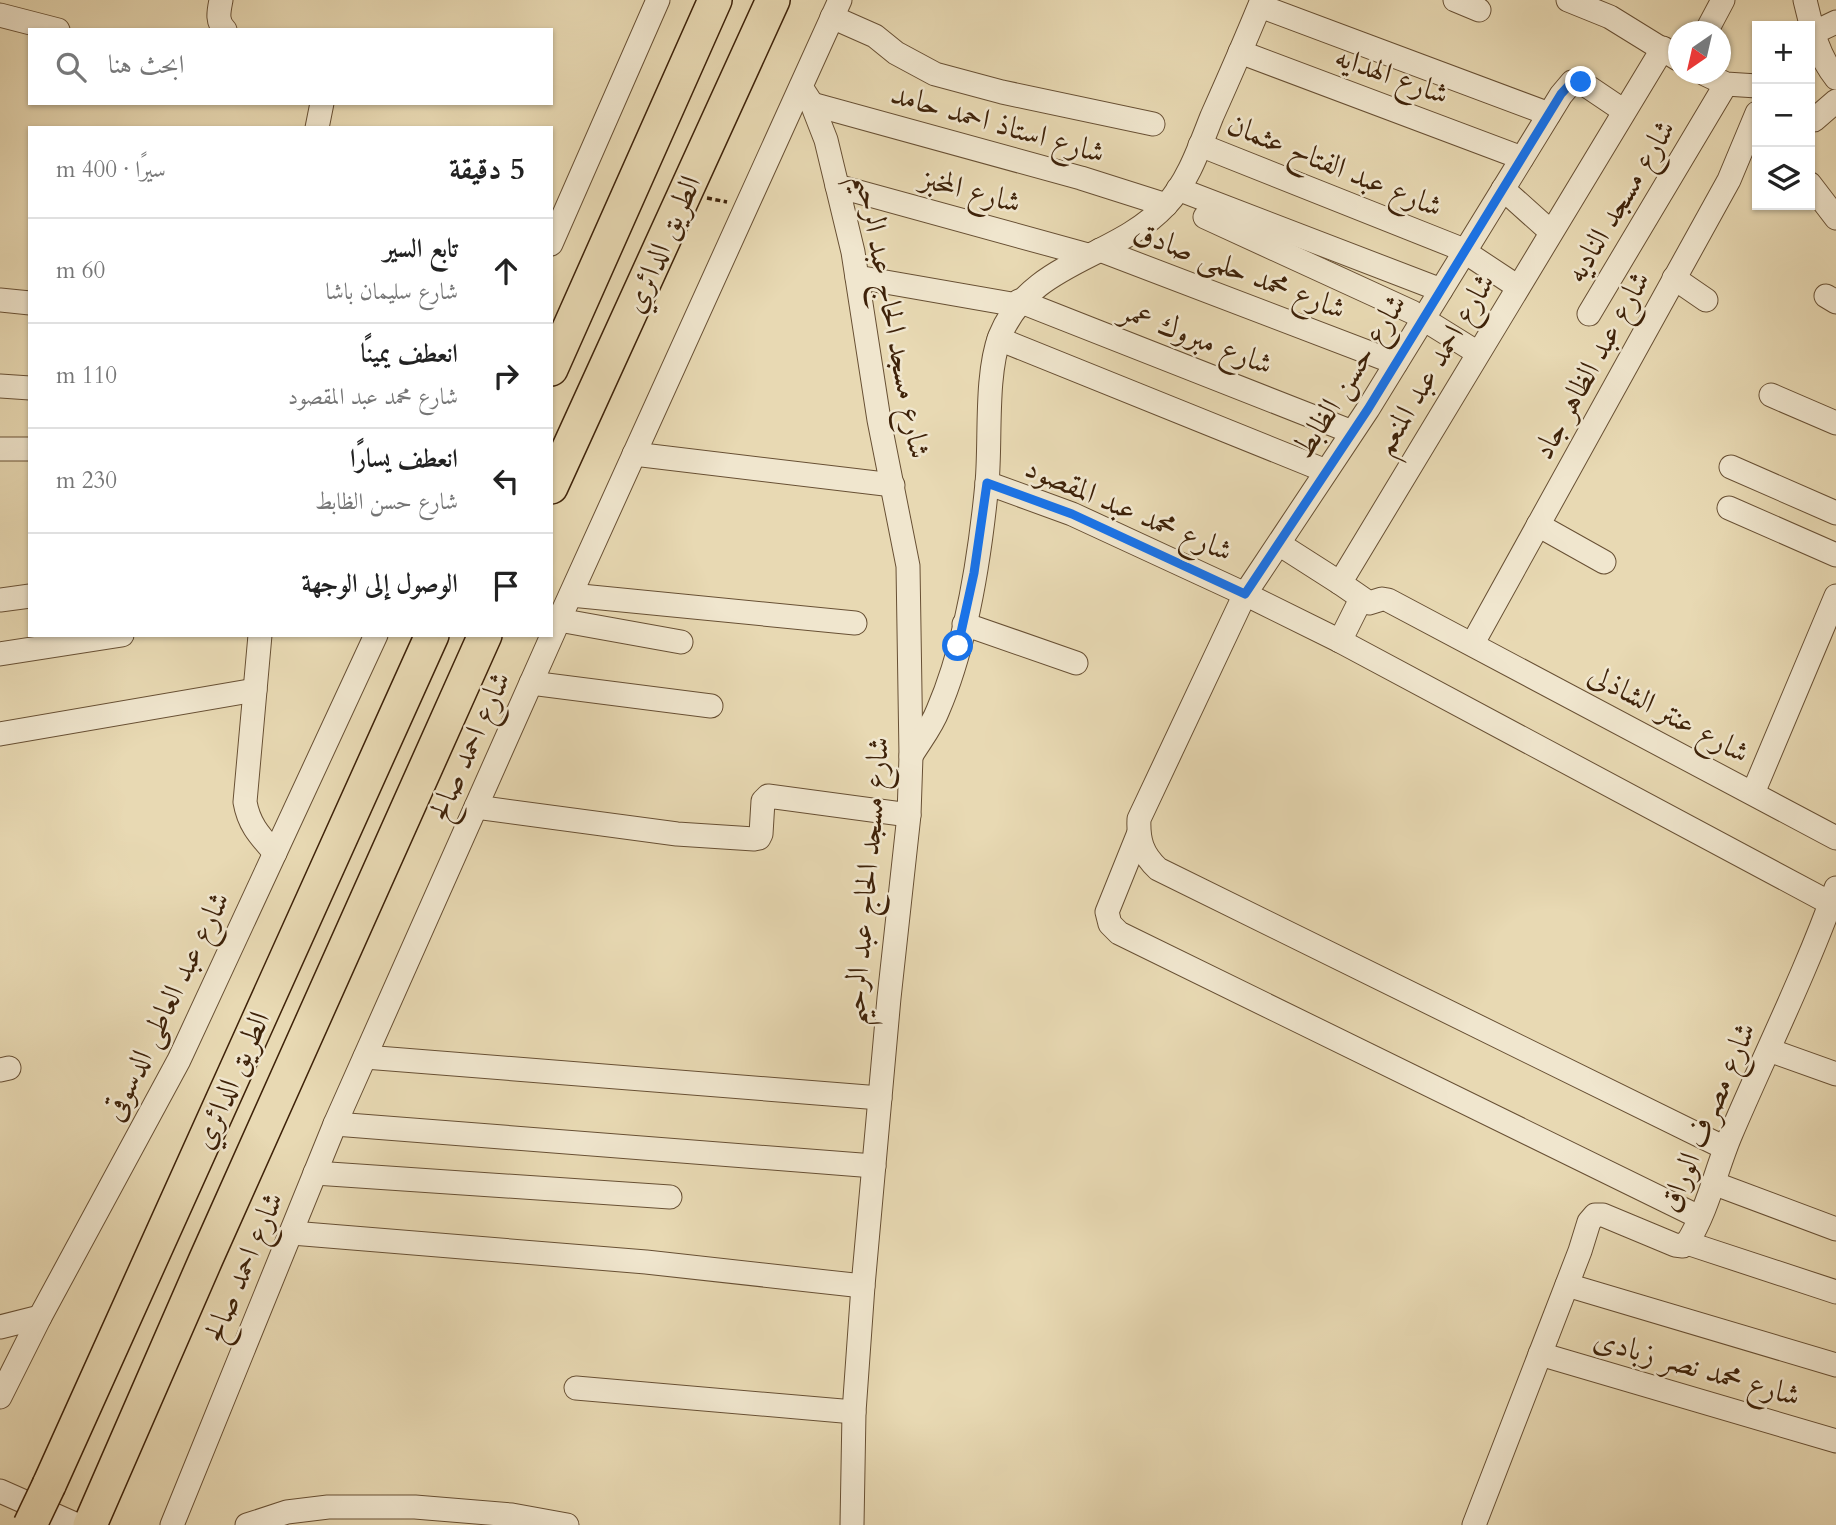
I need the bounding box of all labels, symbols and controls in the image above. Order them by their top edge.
north arrow [1668,21,1731,84]
map controls [1752,21,1815,210]
button: + [1752,21,1815,84]
search box [28,28,553,105]
street label: شارع الهدايه [1328,36,1454,119]
text: ابحث هنا [108,47,184,82]
icon: search [52,48,90,86]
route end [1565,66,1596,97]
street label: شارع استاذ احمد حامد [885,73,1110,177]
button: − [1752,84,1815,147]
street label: شارع عبد الفتاح عثمان [1219,104,1449,232]
street label: شارع مسجد الناديه [1556,112,1689,293]
button: layers [1752,147,1815,210]
text: 5 دقيقة [449,149,525,190]
text: سيرًا · 400 m [56,154,166,185]
street label: شارع المخبز [912,157,1025,227]
street label: الطريق الدائري [614,169,714,321]
street label: شارع مسجد الحاج عبد الرحيم [837,170,940,464]
street label: شارع محمد حلمى صادق [1126,211,1352,333]
text: تابع السير [383,231,458,266]
icon: ahead [487,252,525,290]
text: 60 m [56,255,105,286]
street label: شارع عبد الظاهر جاد [1523,264,1664,469]
street label: شارع احمد عبد المنعم [1364,266,1511,467]
text: شارع سليمان باشا [325,276,458,307]
street label: شارع حسن الظابط [1283,286,1420,468]
street label: شارع مبروك عمر [1111,289,1279,389]
text: انعطف يمينًا [360,336,458,371]
icon: right [487,357,525,395]
text: 110 m [56,360,117,391]
text: شارع محمد عبد المقصود [288,381,458,412]
text: انعطف يسارًا [350,441,458,476]
street label: شارع محمد عبد المقصود [1017,447,1239,575]
icon: left [487,462,525,500]
text: 230 m [56,465,117,496]
text: شارع حسن الظابط [315,486,458,517]
text: الوصول إلى الوجهة [302,566,458,601]
icon: arrive [487,567,525,605]
route start [942,630,973,661]
street label: شارع عنتر الشاذلى [1579,654,1757,777]
street label: شارع احمد صالح [418,665,524,829]
street label: شارع مسجد الحاج عبد الرحيم [833,735,907,1028]
street label: شارع عبد العاطى الدسوقى [93,885,243,1129]
street label: الطريق الدائري [183,1005,283,1157]
street label: شارع مصرف الوراق [1649,1016,1770,1220]
street label: شارع احمد صالح [193,1186,297,1350]
street label: شارع محمد نصر زبادى [1588,1318,1805,1420]

